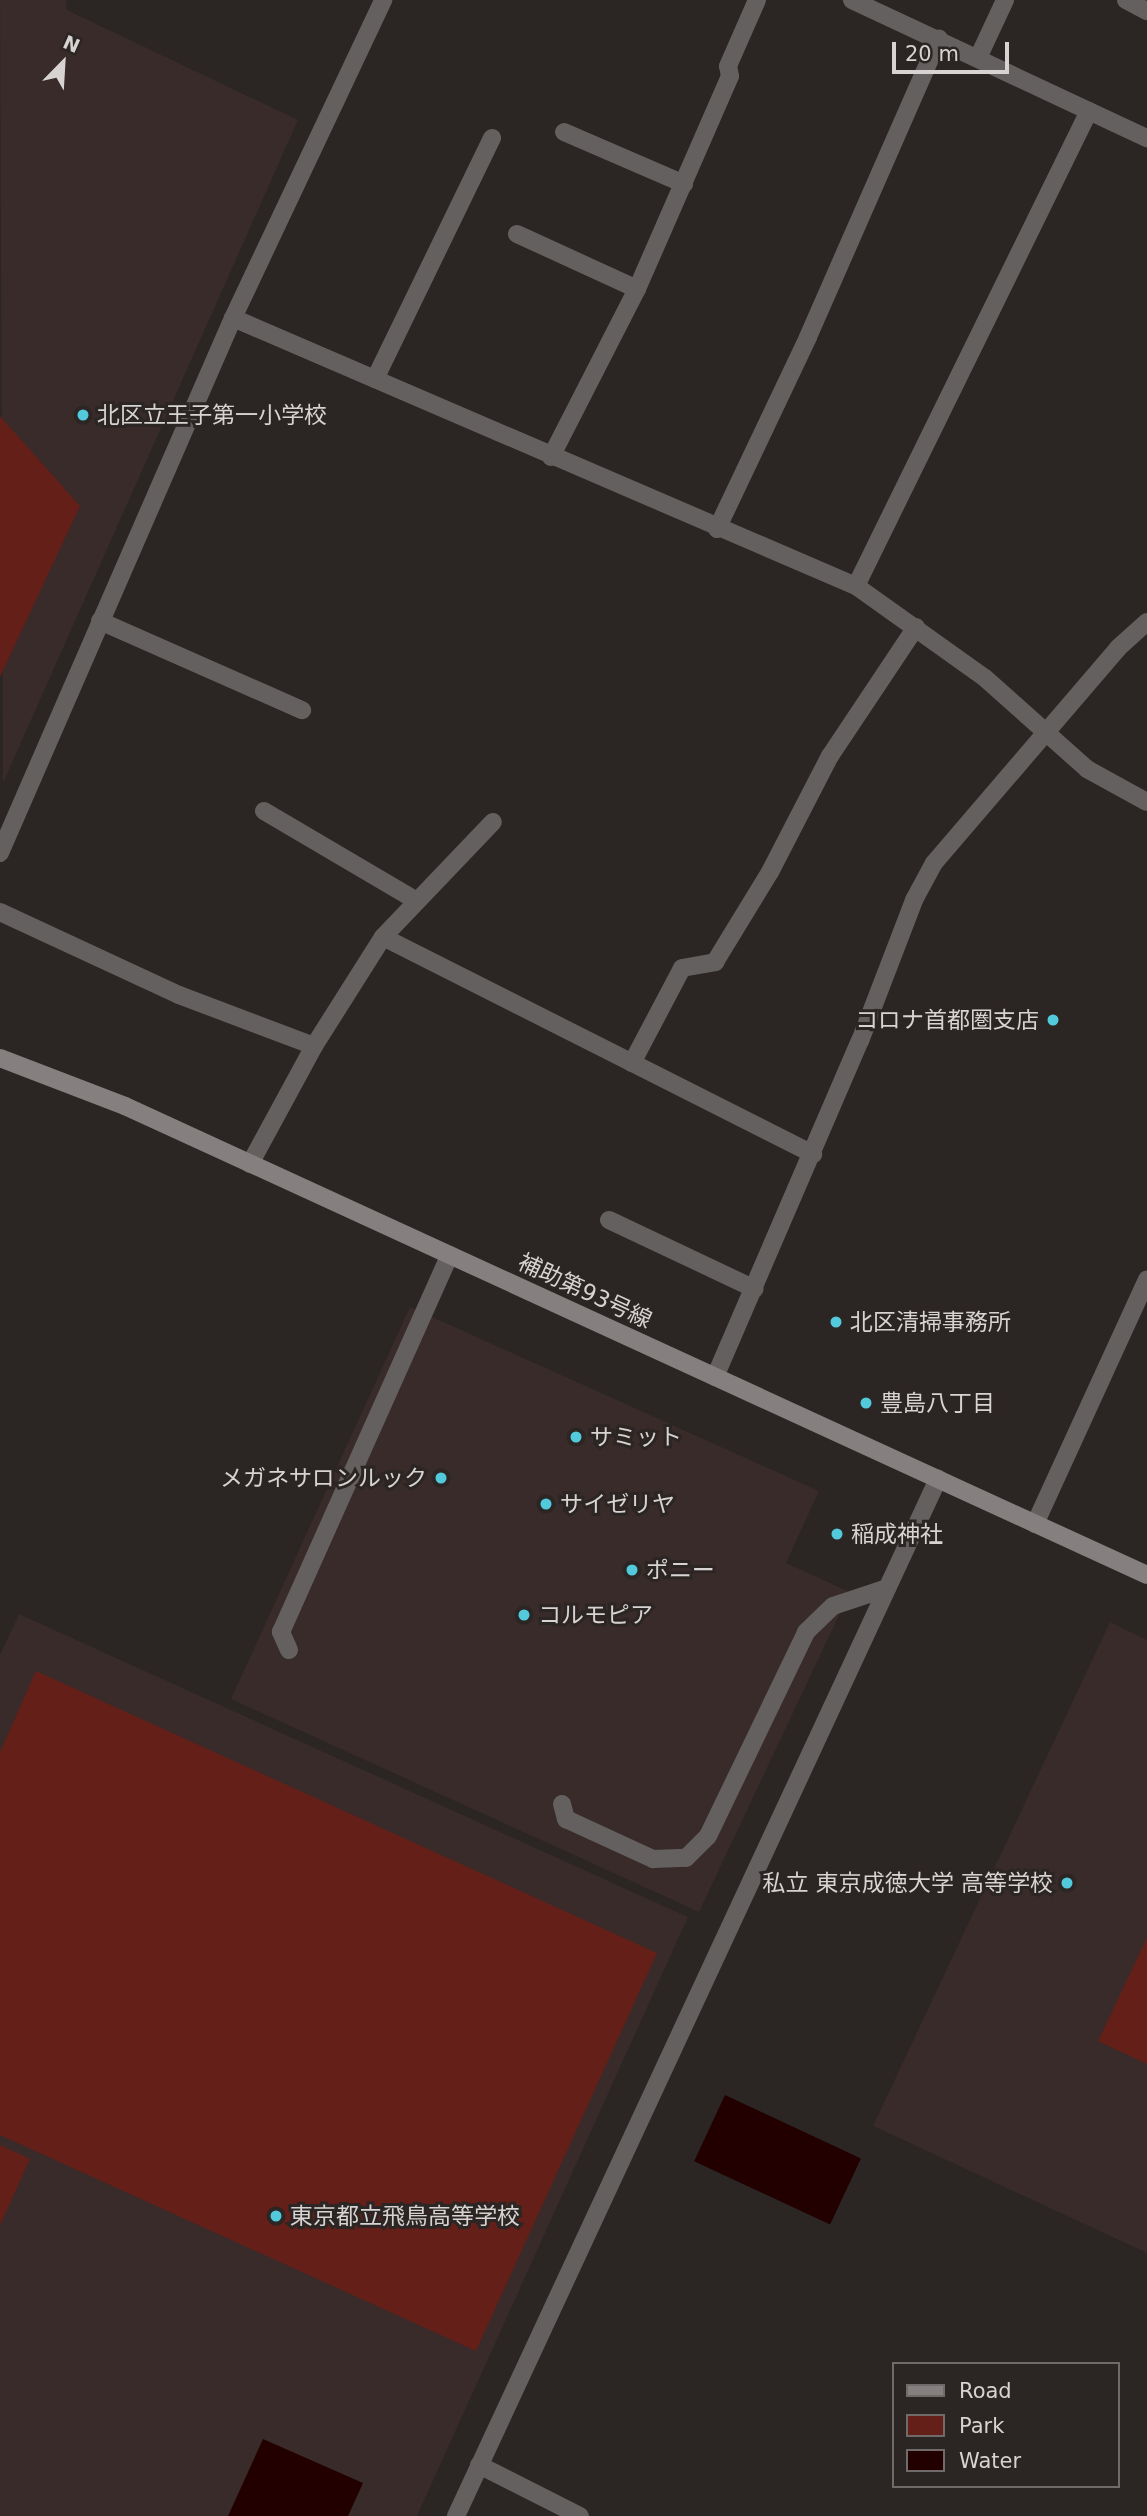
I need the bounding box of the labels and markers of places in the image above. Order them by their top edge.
place label: 北区立王子第一小学校 [97,401,327,429]
marker: 北区立王子第一小学校 [75,407,91,423]
place label: コロナ首都圏支店 [855,1006,1039,1034]
marker: コロナ首都圏支店 [1045,1012,1061,1028]
place label: 北区清掃事務所 [850,1308,1011,1336]
marker: 北区清掃事務所 [828,1314,844,1330]
place label: 豊島八丁目 [880,1389,995,1417]
marker: 豊島八丁目 [858,1395,874,1411]
place label: サミット [590,1423,682,1451]
marker: サミット [568,1429,584,1445]
place label: メガネサロンルック [220,1464,427,1492]
marker: メガネサロンルック [433,1470,449,1486]
place label: サイゼリヤ [560,1490,675,1518]
marker: サイゼリヤ [538,1496,554,1512]
place label: 稲成神社 [851,1520,943,1548]
marker: 稲成神社 [829,1526,845,1542]
place label: ポニー [646,1556,715,1584]
marker: ポニー [624,1562,640,1578]
place label: コルモピア [538,1601,653,1629]
marker: コルモピア [516,1607,532,1623]
place label: 私立 東京成徳大学 高等学校 [762,1869,1053,1897]
marker: 私立 東京成徳大学 高等学校 [1059,1875,1075,1891]
place label: 東京都立飛鳥高等学校 [290,2202,520,2230]
marker: 東京都立飛鳥高等学校 [268,2208,284,2224]

